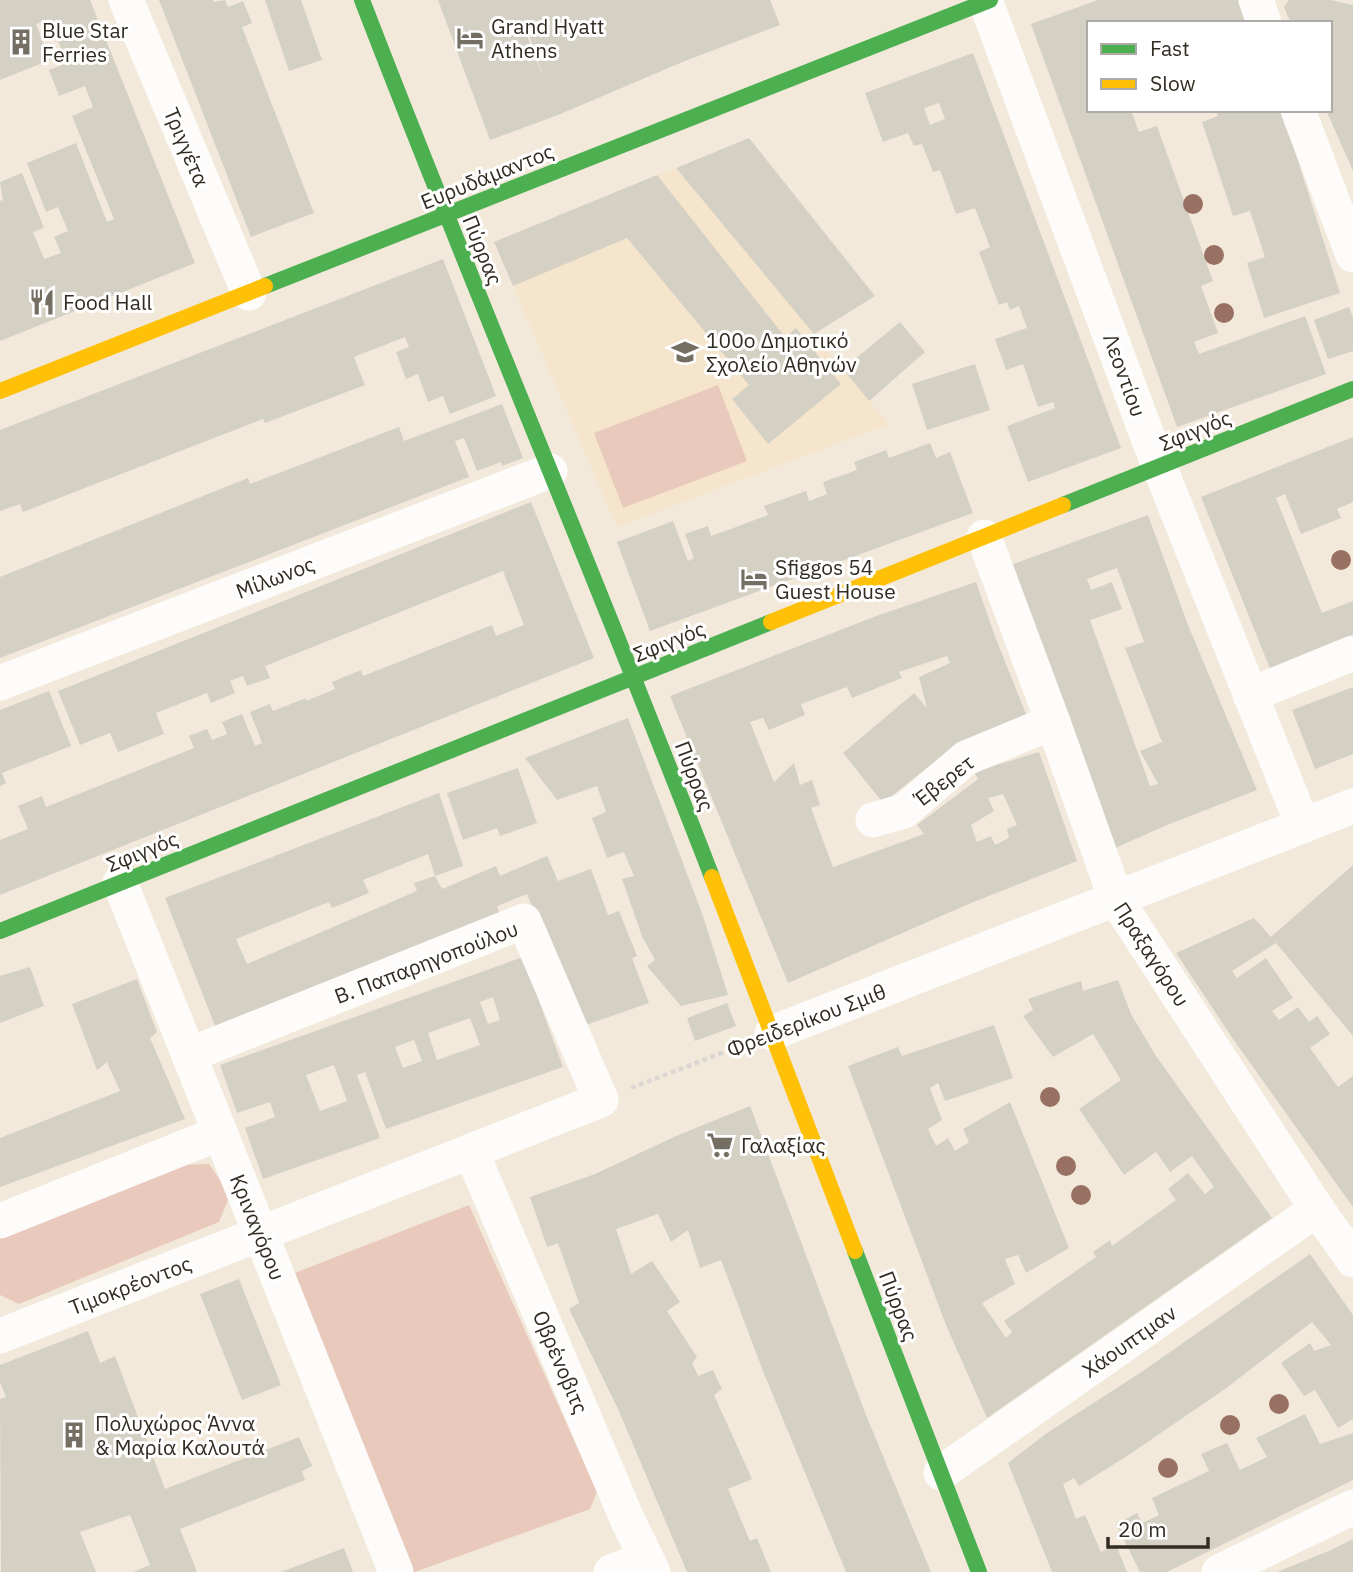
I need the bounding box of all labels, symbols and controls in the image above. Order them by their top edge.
place label: Grand Hyatt Athens [491,12,604,64]
place label: Blue Star Ferries [42,16,129,68]
legend [1087,21,1332,112]
hotel icon: Grand Hyatt Athens [455,23,485,53]
building icon: Blue Star Ferries [6,27,36,57]
text: Fast [1150,34,1190,62]
text: Slow [1150,69,1196,97]
street label: Τριγγέτα [158,103,216,191]
street label: Ευρυδάμαντος [416,137,558,215]
street label: Πύρρας [456,211,510,289]
restaurant icon: Food Hall [27,287,57,317]
place label: Food Hall [63,288,153,316]
place label: 100ο Δημοτικό Σχολείο Αθηνών [706,326,857,378]
street label: Λεοντίου [1097,329,1153,421]
school or university icon: 100ο Δημοτικό Σχολείο Αθηνών [670,337,700,367]
street label: Σφιγγός [1155,403,1235,457]
street label: Μίλωνος [232,549,318,605]
place label: Sfiggos 54 Guest House [775,553,896,605]
hotel icon: Sfiggos 54 Guest House [739,564,769,594]
street label: Σφιγγός [629,614,709,668]
street label: Πύρρας [669,737,721,815]
street label: Έβερετ [908,748,980,813]
street label: Σφιγγός [102,824,182,878]
street label: Πραξαγόρου [1108,896,1196,1012]
street label: Β. Παπαρηγοπούλου [330,914,522,1010]
street label: Φρειδερίκου Σμιθ [722,977,890,1063]
supermarket icon: Γαλαξίας [705,1130,735,1160]
place label: Γαλαξίας [741,1131,826,1159]
street label: Κριναγόρου [224,1170,292,1284]
street label: Τιμοκρέοντος [65,1249,195,1321]
street label: Πύρρας [873,1267,925,1345]
street label: Χάουπτμαν [1076,1298,1182,1384]
street label: Οβρένοβιτς [527,1306,595,1418]
place label: Πολυχώρος Άννα & Μαρία Καλουτά [95,1409,265,1461]
building icon: Πολυχώρος Άννα & Μαρία Καλουτά [59,1420,89,1450]
scale bar [1108,1506,1208,1550]
text: 20 m [1118,1515,1167,1543]

